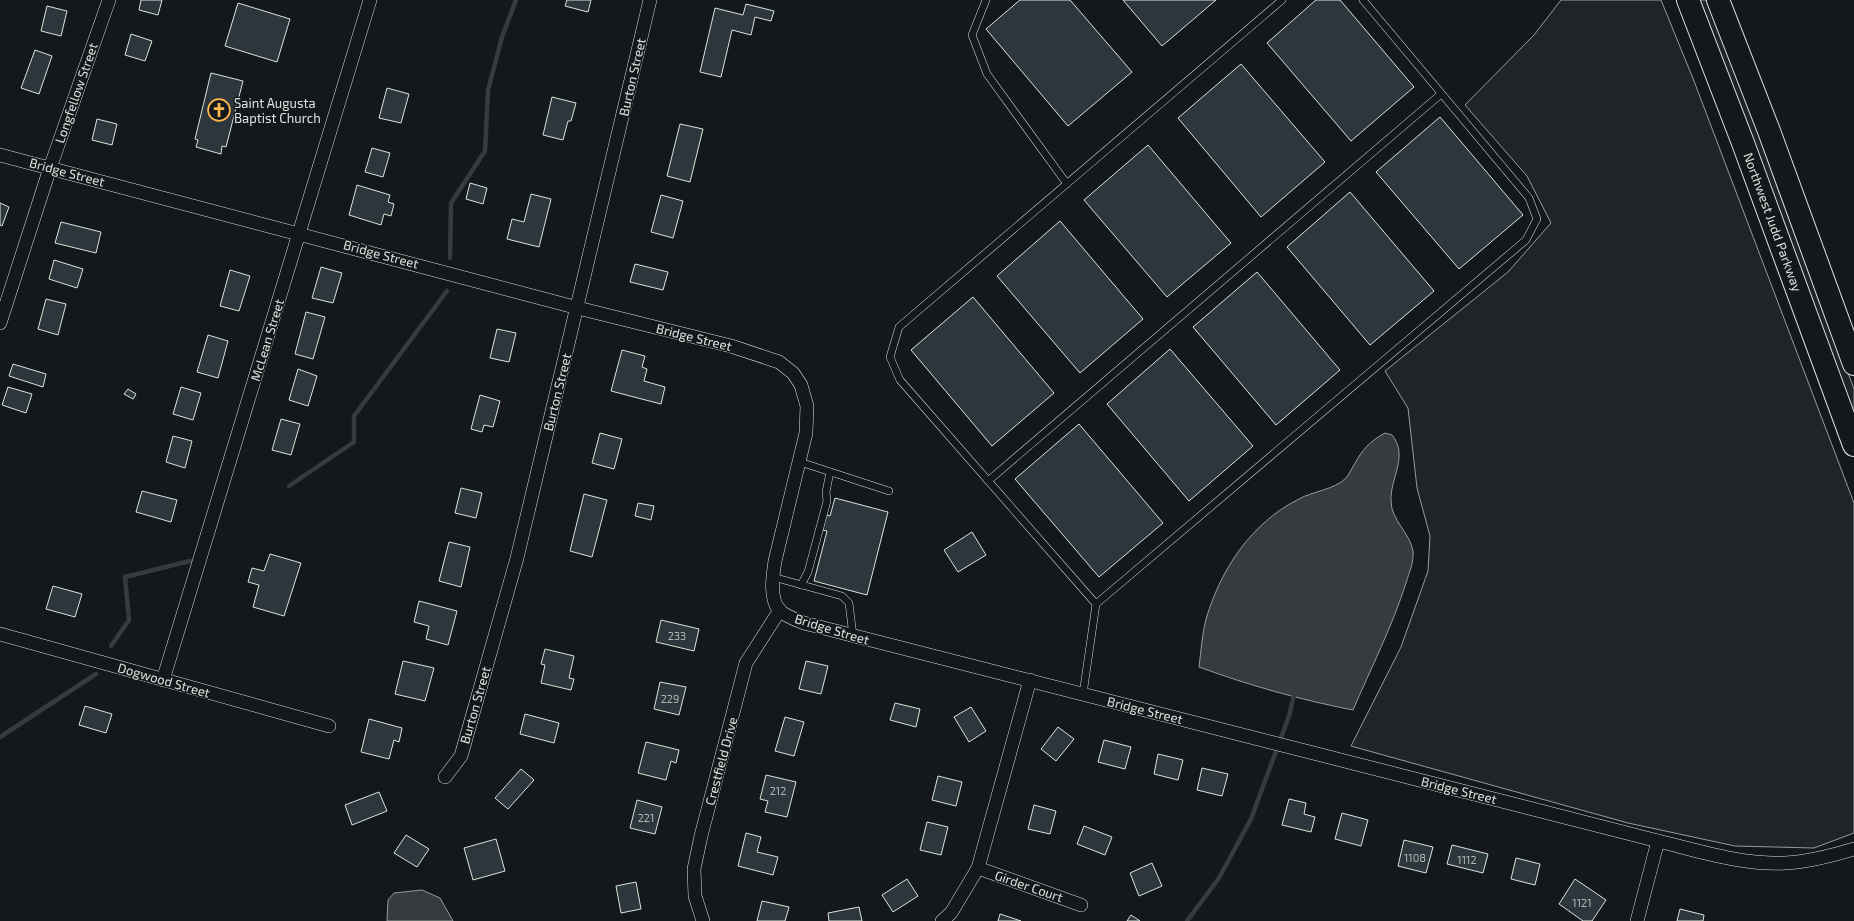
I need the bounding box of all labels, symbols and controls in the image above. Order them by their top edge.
street label: Burton Street [615,36,649,118]
street label: Longfellow Street [51,41,101,145]
place label: Saint Augusta Baptist Church [234,95,321,126]
church icon: Saint Augusta Baptist Church [206,97,232,123]
street label: Northwest Judd Parkway [1740,150,1806,294]
street label: Bridge Street [28,154,106,190]
street label: Bridge Street [342,236,420,272]
street label: McLean Street [247,297,287,383]
street label: Bridge Street [655,320,733,354]
street label: Burton Street [540,351,574,433]
street label: Bridge Street [793,610,871,648]
house number: 233 [668,629,686,642]
street label: Dogwood Street [116,659,212,701]
street label: Burton Street [456,664,494,745]
house number: 229 [661,692,679,705]
street label: Bridge Street [1106,693,1184,727]
street label: Crestfield Drive [702,715,740,807]
street label: Bridge Street [1420,773,1498,807]
house number: 212 [770,784,786,797]
house number: 221 [638,811,654,824]
house number: 1108 [1404,851,1426,864]
house number: 1112 [1457,853,1477,866]
street label: Girder Court [993,867,1065,905]
house number: 1121 [1572,896,1592,909]

